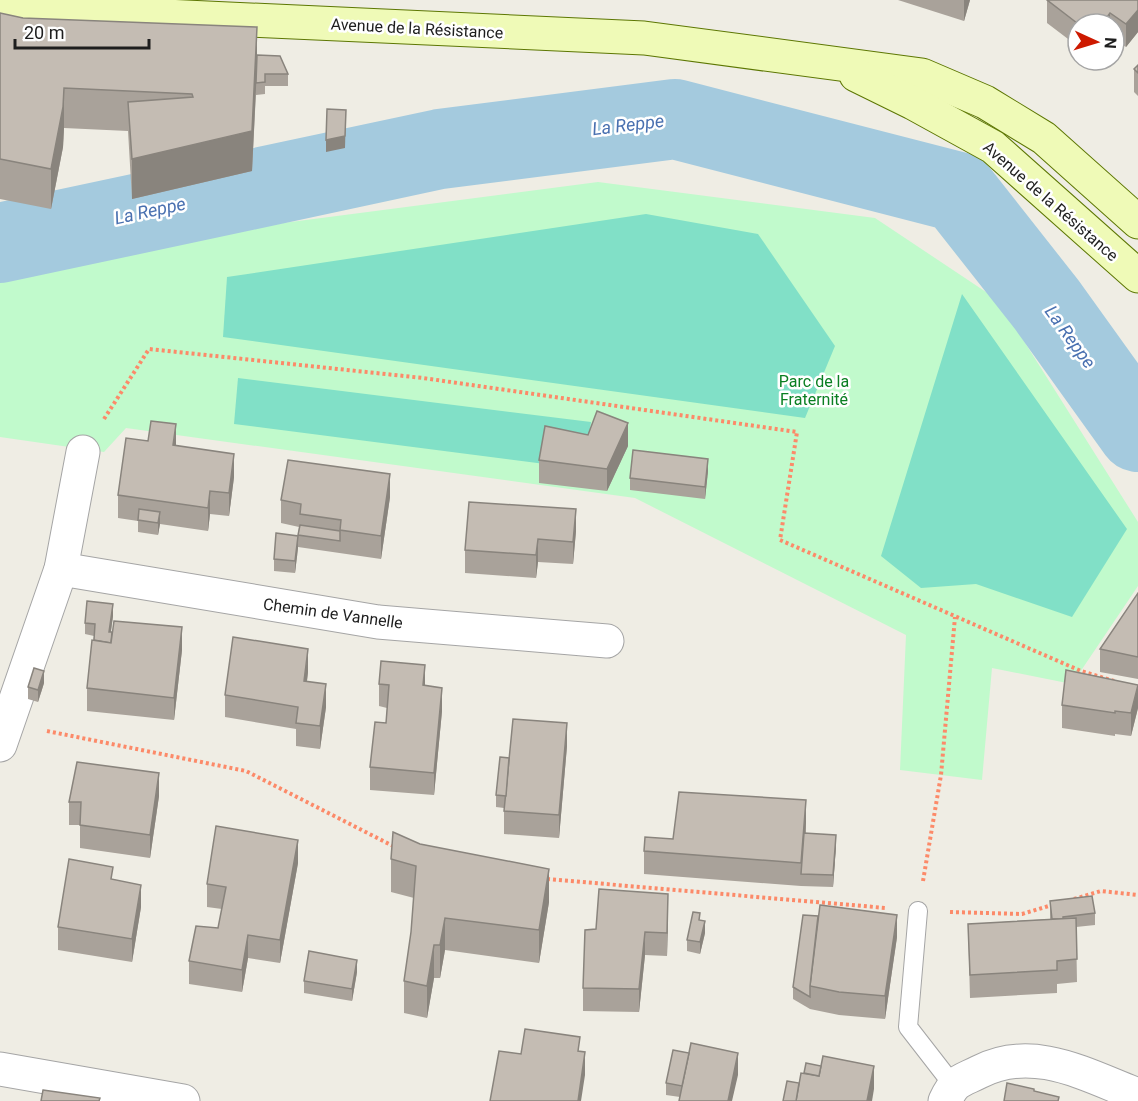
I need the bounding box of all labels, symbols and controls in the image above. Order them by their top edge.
scale bar [15,12,148,50]
north arrow [1066,12,1126,72]
street label: Avenue de la Résistance [330,14,504,43]
text: 20 m [24,22,64,43]
text: N [1101,37,1120,49]
water label: La Reppe [591,110,665,139]
street label: Avenue de la Résistance [979,138,1122,265]
water label: La Reppe [112,193,187,228]
water label: La Reppe [1041,301,1100,372]
park label: Parc de la Fraternité [779,372,849,409]
street label: Chemin de Vannelle [262,594,404,633]

